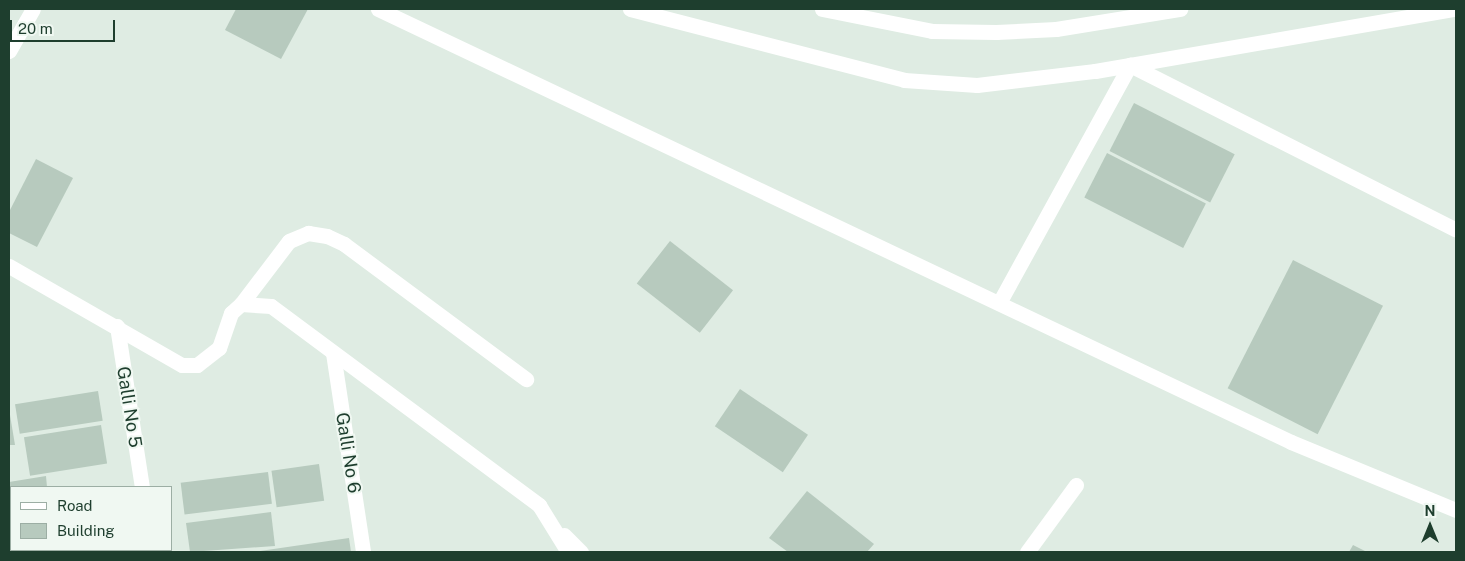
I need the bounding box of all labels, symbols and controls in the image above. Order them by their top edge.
scale bar [12,10,118,42]
text: 20 m [18,20,53,37]
street label: Galli No 5 [112,365,146,449]
street label: Galli No 6 [331,411,365,495]
legend [10,486,172,551]
text: Road [57,497,93,514]
north arrow [1405,501,1455,551]
text: N [1425,503,1435,519]
text: Building [57,522,115,539]

